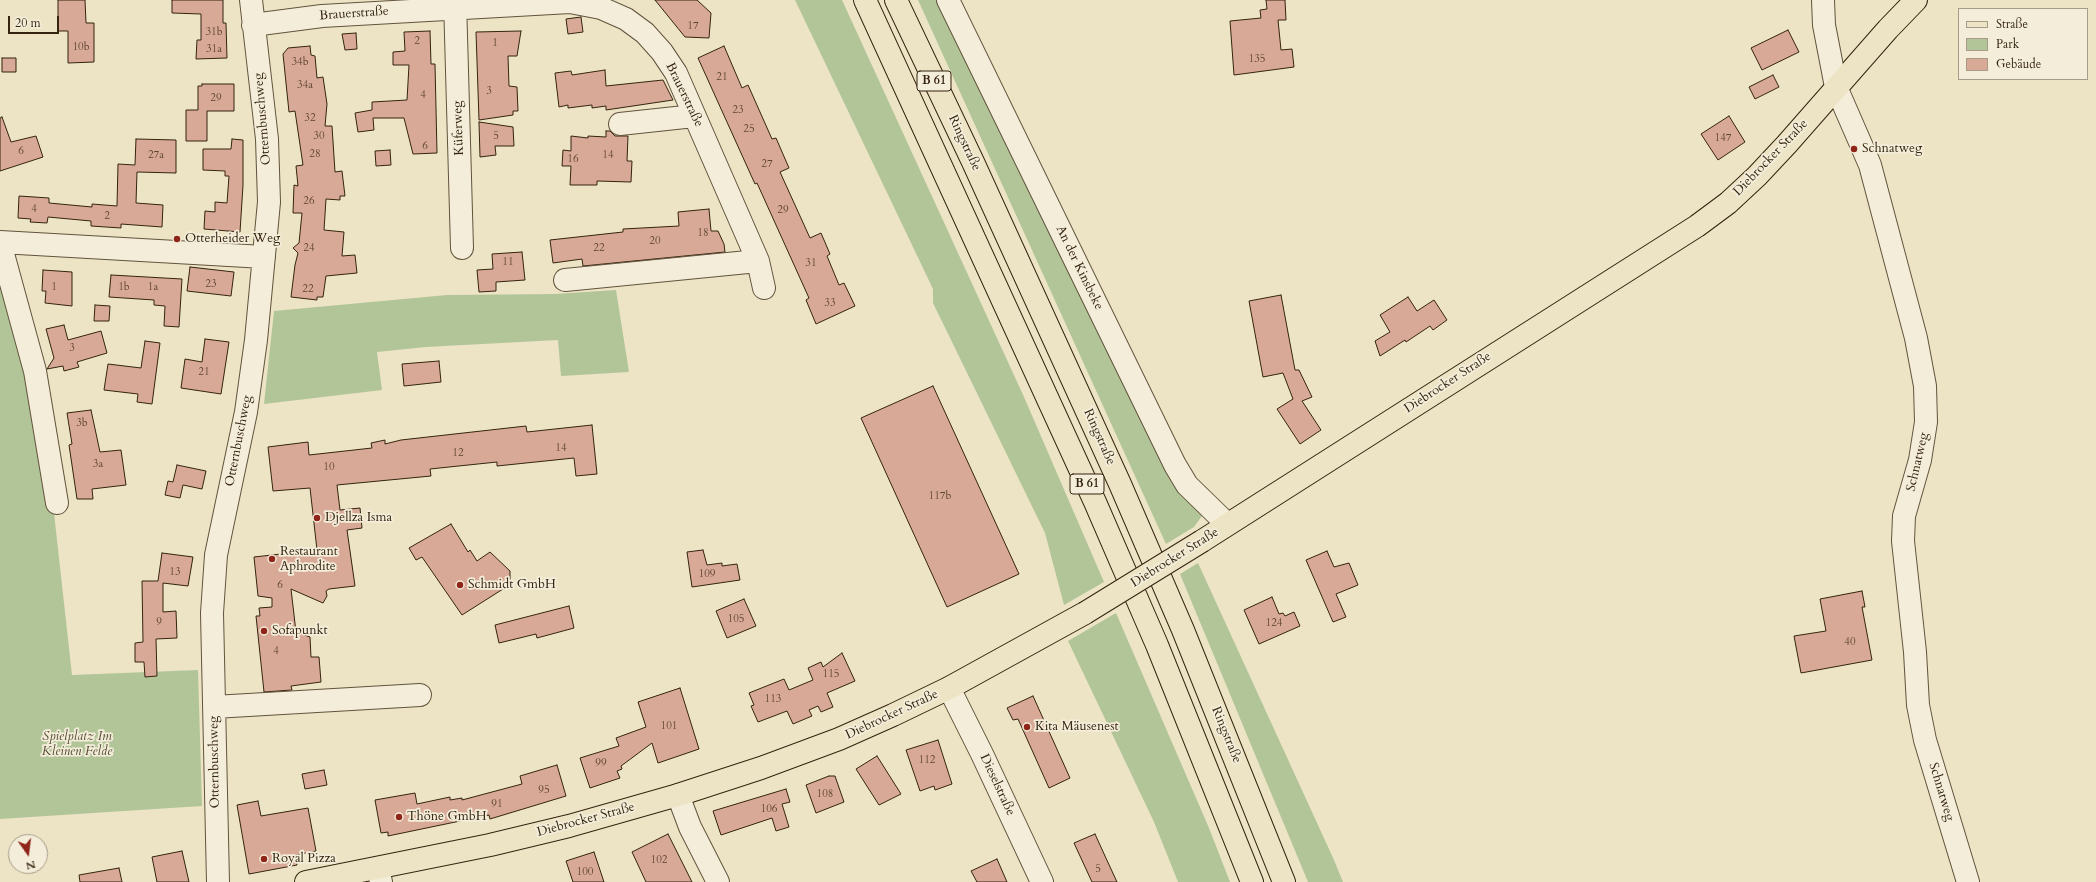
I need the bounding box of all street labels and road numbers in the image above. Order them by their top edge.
street label: Brauerstraße [319,4,389,24]
street label: Brauerstraße [662,60,706,130]
road number: B 61 [917,71,951,91]
street label: Otternbuschweg [251,72,275,166]
street label: Küferweg [450,100,468,156]
street label: Ringstraße [944,113,984,173]
street label: Diebrocker Straße [1730,116,1812,200]
street label: An der Kinsbeke [1052,223,1106,313]
street label: Diebrocker Straße [1402,349,1494,417]
street label: Otternbuschweg [223,394,255,488]
street label: Ringstraße [1080,407,1118,467]
street label: Schnatweg [1904,431,1932,493]
road number: B 61 [1070,474,1104,494]
street label: Diebrocker Straße [1128,525,1222,591]
street label: Diebrocker Straße [843,687,941,743]
street label: Ringstraße [1208,704,1244,766]
street label: Otternbuschweg [206,716,224,808]
street label: Dieselstraße [976,752,1018,818]
street label: Schnatweg [1925,761,1957,823]
street label: Diebrocker Straße [535,799,637,841]

